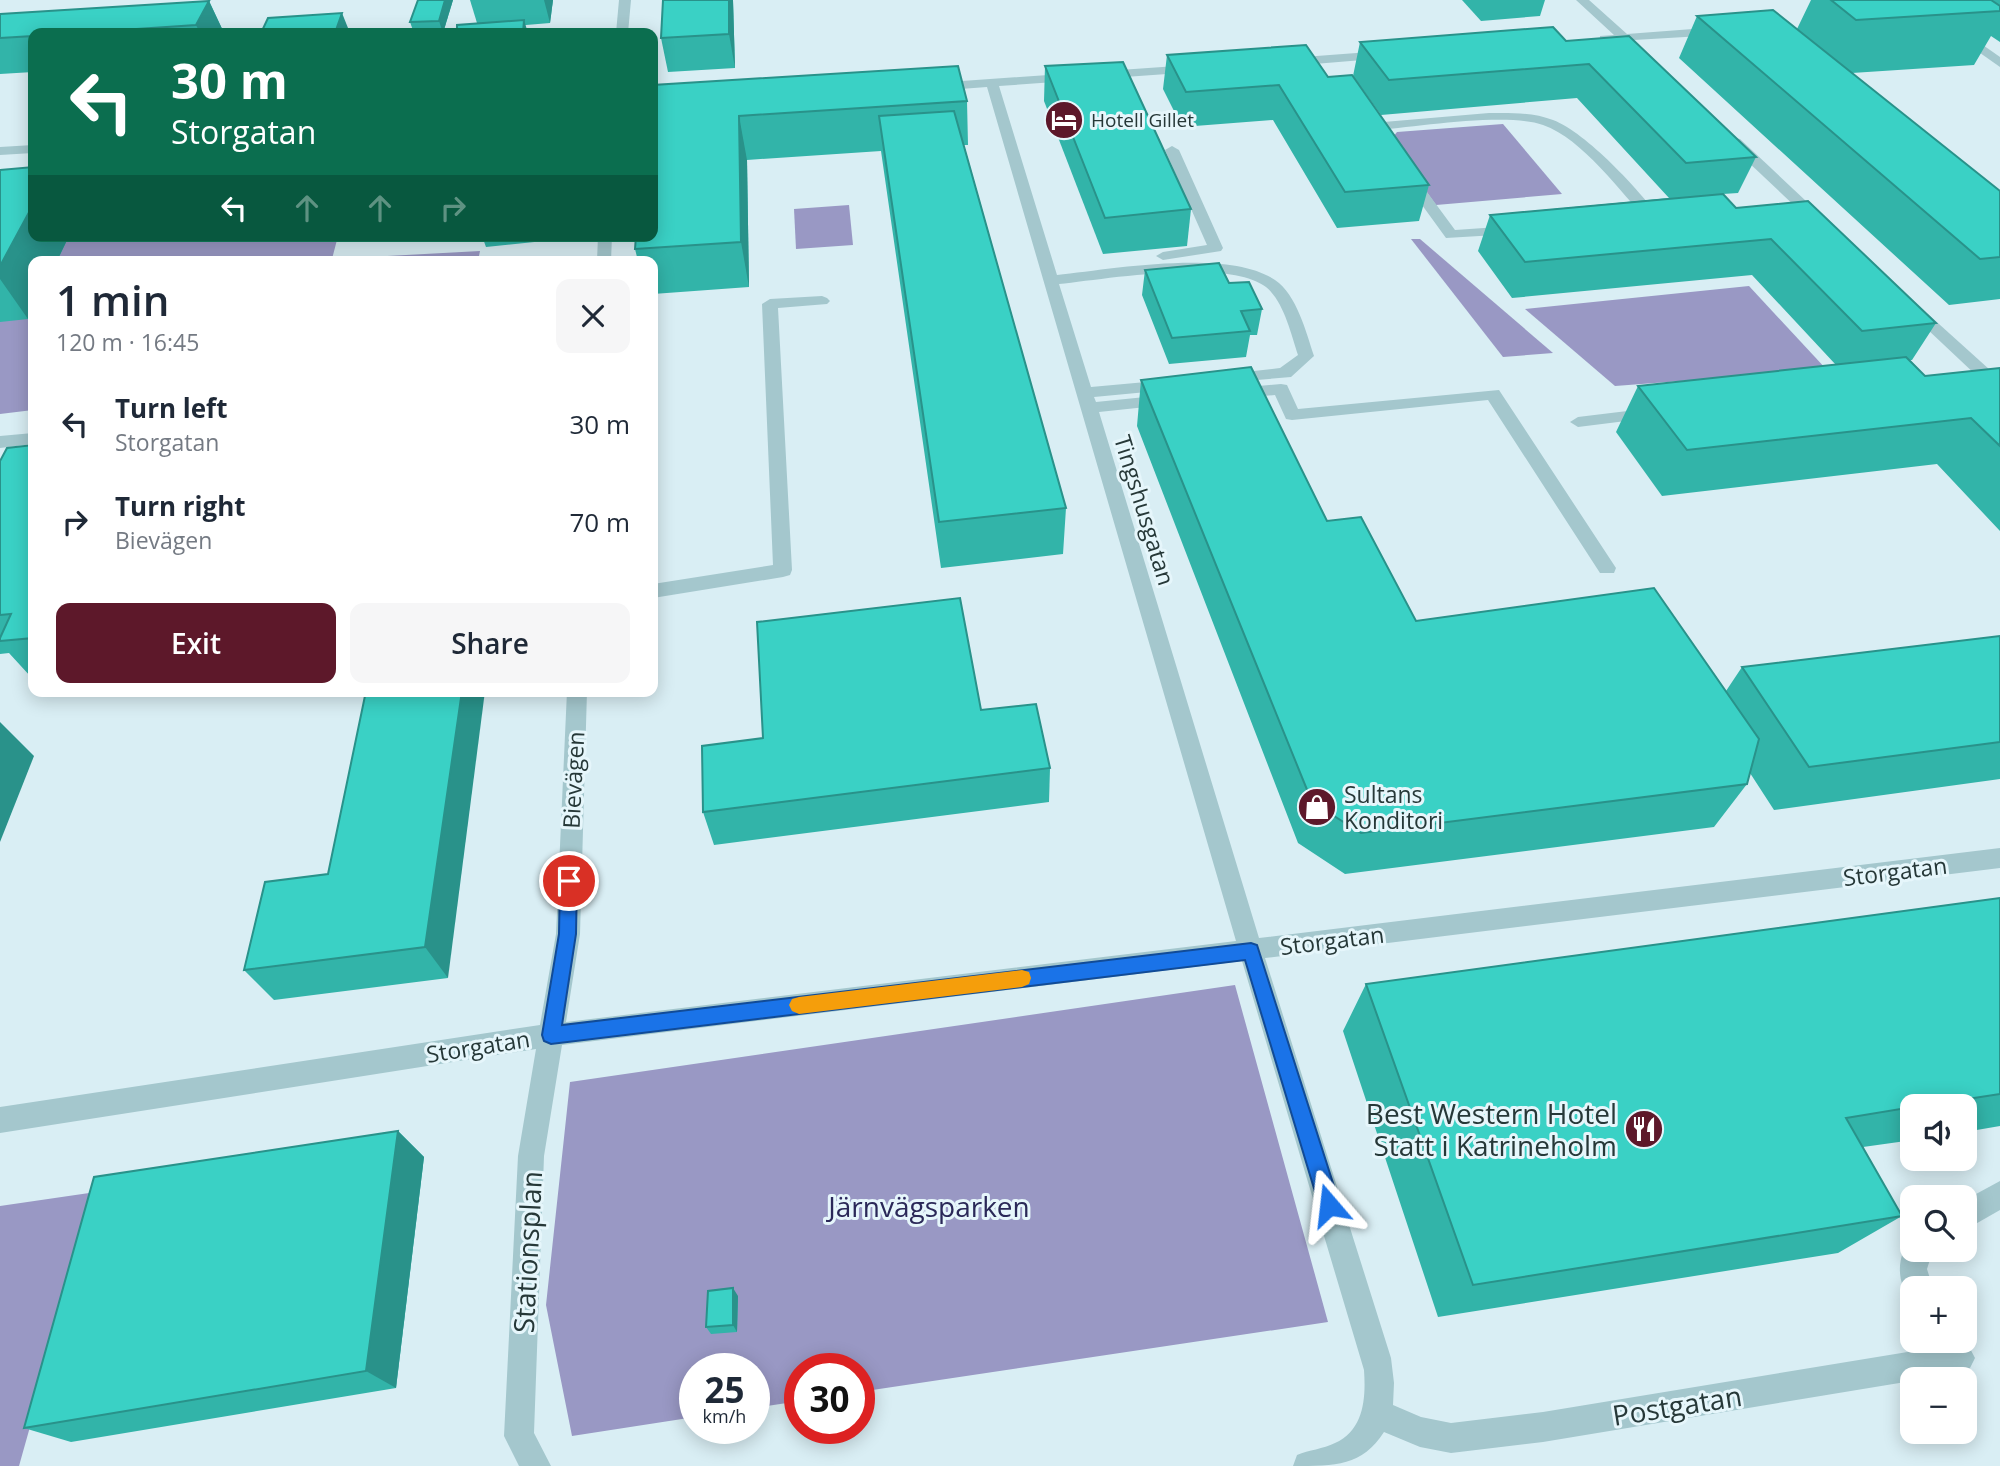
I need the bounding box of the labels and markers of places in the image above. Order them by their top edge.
hotel icon: Hotell Gillet [1043,99,1085,141]
place label: Hotell Gillet [1091,107,1194,133]
place label: Sultans Konditori [1344,778,1443,836]
shop icon: Sultans Konditori [1296,786,1338,828]
pin [539,851,599,911]
place label: Best Western Hotel Statt i Katrineholm [1366,1094,1617,1164]
restaurant icon: Best Western Hotel Statt i Katrineholm [1623,1108,1665,1150]

